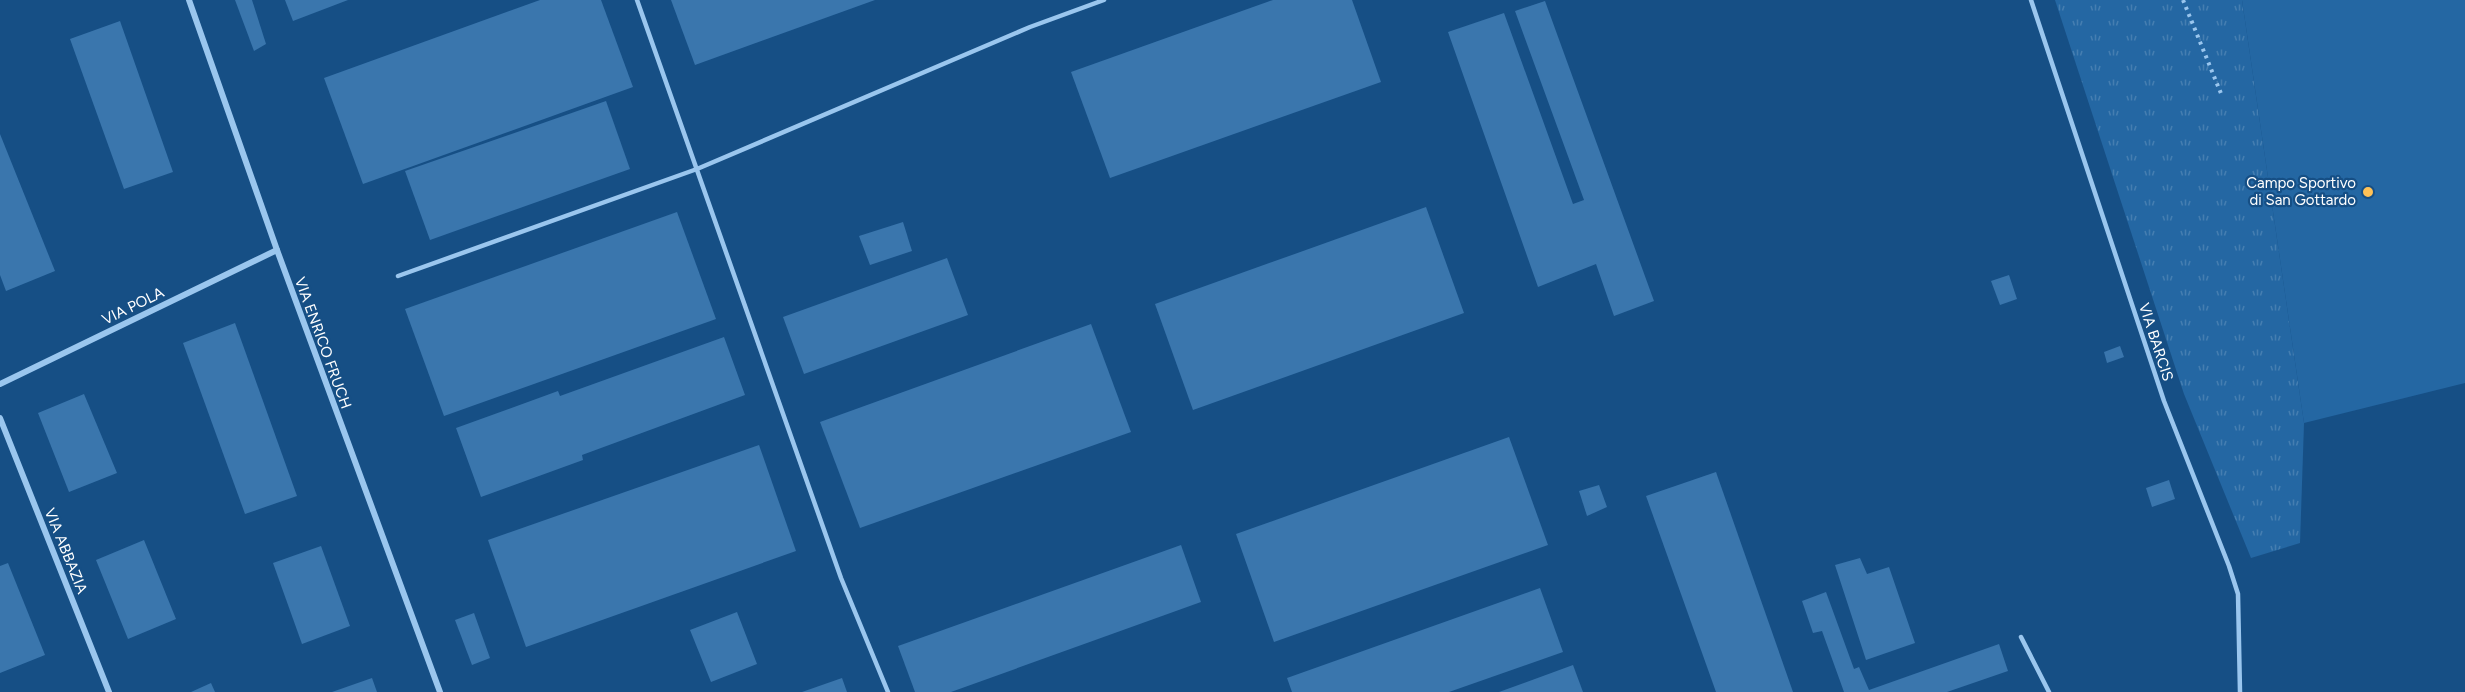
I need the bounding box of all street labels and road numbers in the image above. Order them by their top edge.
street label: VIA ENRICO FRUCH [291,275,355,411]
street label: VIA POLA [99,283,167,329]
street label: VIA BARCIS [2135,301,2177,383]
street label: VIA ABBAZIA [41,506,91,596]

